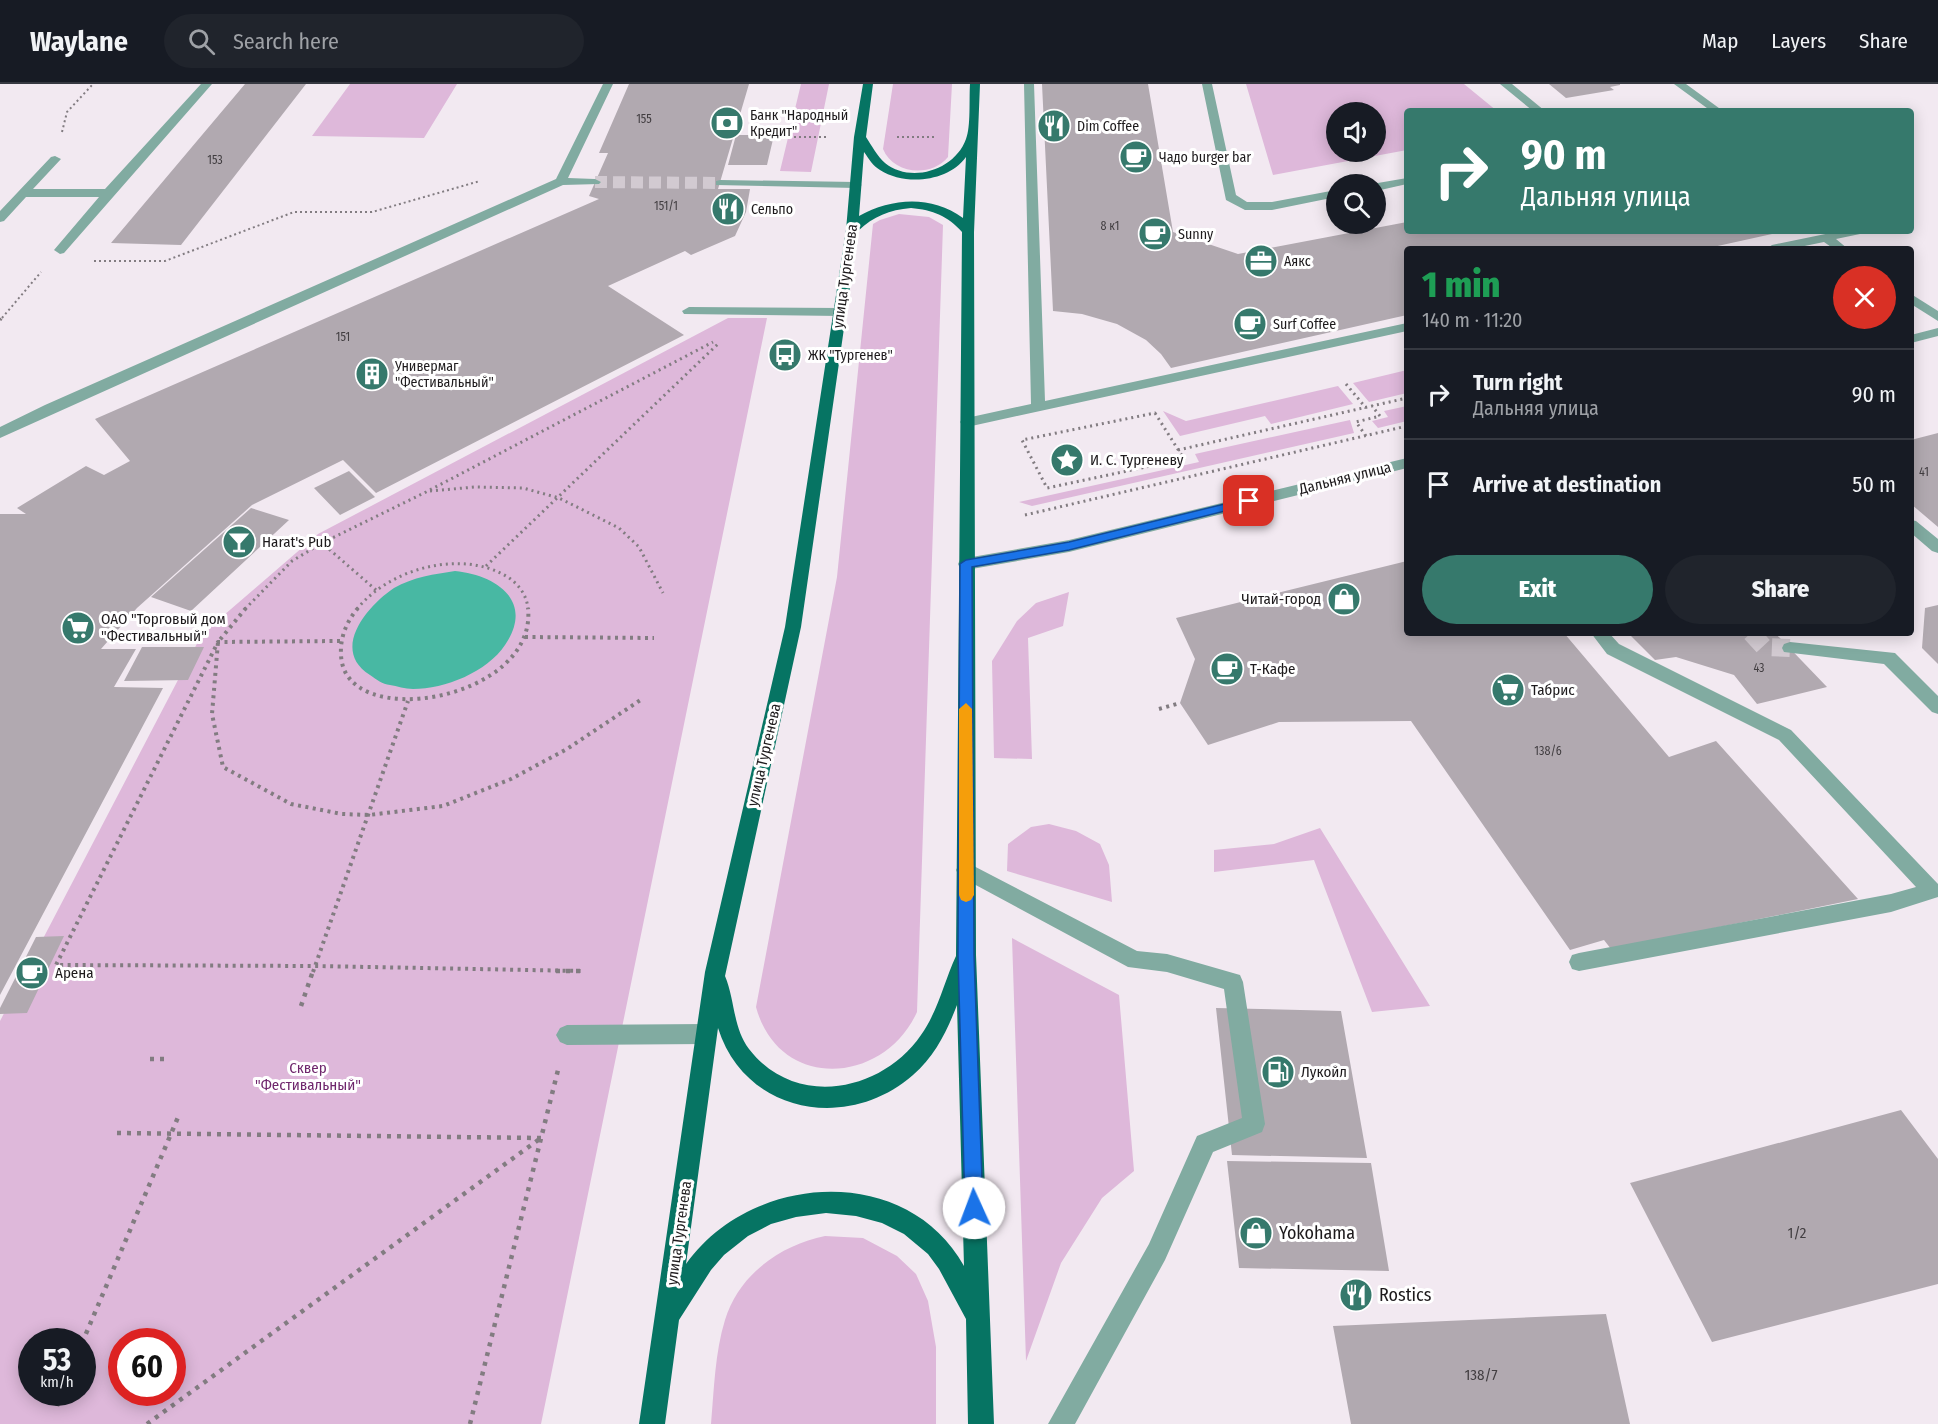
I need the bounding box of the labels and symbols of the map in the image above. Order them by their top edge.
bank icon: Банк "Народный Кредит" [709,105,745,141]
place label: Банк "Народный Кредит" [750,107,848,140]
restaurant icon: Dim Coffee [1036,108,1072,144]
house number: 155 [636,112,652,126]
place label: Dim Coffee [1077,118,1139,135]
cafe icon: Чадо burger bar [1118,139,1154,175]
place label: Чадо burger bar [1159,149,1251,166]
house number: 153 [207,153,223,167]
restaurant icon: Сельпо [710,191,746,227]
house number: 151/1 [654,199,678,213]
place label: Сельпо [751,201,793,218]
cafe icon: Sunny [1137,216,1173,252]
house number: 8 к1 [1101,219,1119,233]
street label: улица Тургенева [829,223,861,329]
place label: Sunny [1178,226,1214,243]
office icon: Аякс [1243,243,1279,279]
place label: Аякс [1284,253,1311,270]
cafe icon: Surf Coffee [1232,306,1268,342]
place label: Surf Coffee [1273,316,1336,333]
house number: 151 [336,330,350,344]
bus stop icon: ЖК "Тургенев" [767,337,803,373]
place label: ЖК "Тургенев" [808,347,893,364]
building icon: Универмаг "Фестивальный" [354,356,390,392]
place label: Универмаг "Фестивальный" [394,358,494,391]
place icon: И. С. Тургеневу [1049,442,1085,478]
place label: И. С. Тургеневу [1090,451,1184,469]
street label: Дальняя улица [1296,458,1393,498]
house number: 41 [1919,465,1929,479]
pin [1223,475,1274,526]
bar icon: Harat's Pub [221,524,257,560]
place label: Harat's Pub [262,533,331,551]
shop icon: Читай-город [1326,581,1362,617]
place label: Читай-город [1242,590,1321,608]
supermarket icon: ОАО "Торговый дом "Фестивальный" [60,610,96,646]
place label: ОАО "Торговый дом "Фестивальный" [101,610,226,645]
cafe icon: Т-Кафе [1209,651,1245,687]
place label: Т-Кафе [1250,660,1295,678]
house number: 43 [1753,661,1765,675]
supermarket icon: Табрис [1490,672,1526,708]
place label: Табрис [1531,681,1575,699]
street label: улица Тургенева [743,702,785,808]
house number: 138/6 [1534,744,1562,758]
cafe icon: Арена [14,955,50,991]
place label: Арена [55,964,94,982]
fuel station icon: Лукойл [1260,1054,1296,1090]
park label: Сквер "Фестивальный" [255,1059,361,1094]
place label: Лукойл [1301,1063,1347,1081]
position arrow [942,1176,1006,1240]
street label: улица Тургенева [663,1180,695,1286]
shop icon: Yokohama [1238,1215,1274,1251]
place label: Yokohama [1279,1222,1355,1244]
house number: 1/2 [1788,1224,1807,1242]
restaurant icon: Rostics [1338,1277,1374,1313]
place label: Rostics [1379,1284,1432,1306]
speed limit sign: 60 [108,1328,186,1406]
house number: 138/7 [1464,1366,1498,1384]

